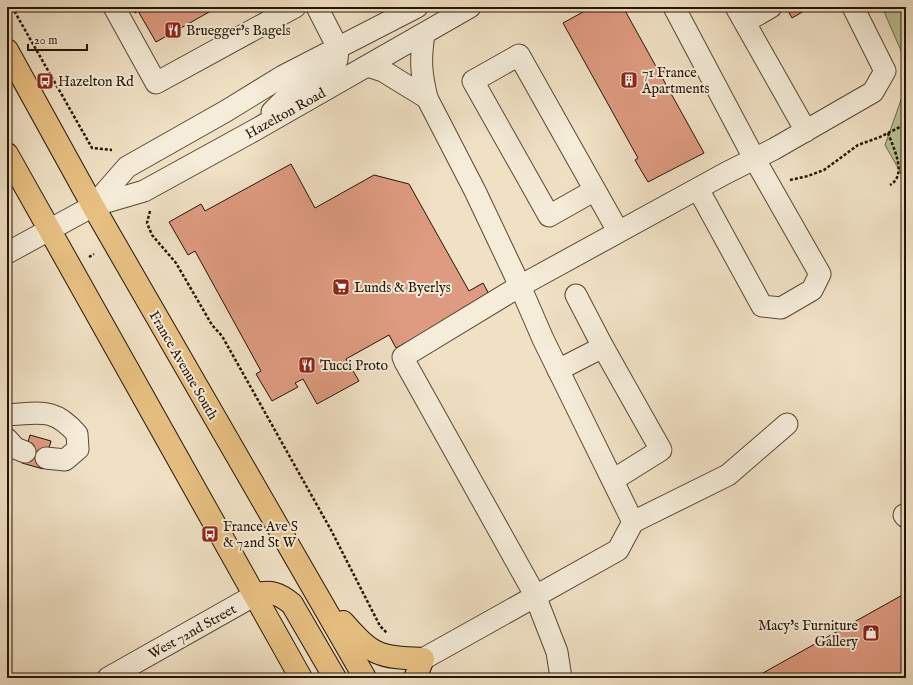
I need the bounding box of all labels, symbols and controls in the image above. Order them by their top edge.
restaurant icon: Bruegger's Bagels [163,20,183,40]
place label: Bruegger's Bagels [186,22,291,40]
scale bar [28,26,87,52]
text: 20 m [34,33,57,48]
place label: 71 France Apartments [641,64,709,98]
building icon: 71 France Apartments [619,70,639,90]
bus stop icon: Hazelton Rd [35,71,55,91]
place label: Hazelton Rd [58,73,134,91]
street label: Hazelton Road [242,84,329,143]
supermarket icon: Lunds & Byerlys [331,277,351,297]
place label: Lunds & Byerlys [354,279,451,297]
street label: France Avenue South [145,308,222,424]
restaurant icon: Tucci Proto [297,355,317,375]
place label: Tucci Proto [320,357,389,375]
place label: France Ave S & 72nd St W [223,518,298,552]
bus stop icon: France Ave S & 72nd St W [200,524,220,544]
street label: West 72nd Street [145,600,240,663]
place label: Macy's Furniture Gallery [758,617,859,651]
shop icon: Macy's Furniture Gallery [861,623,881,643]

